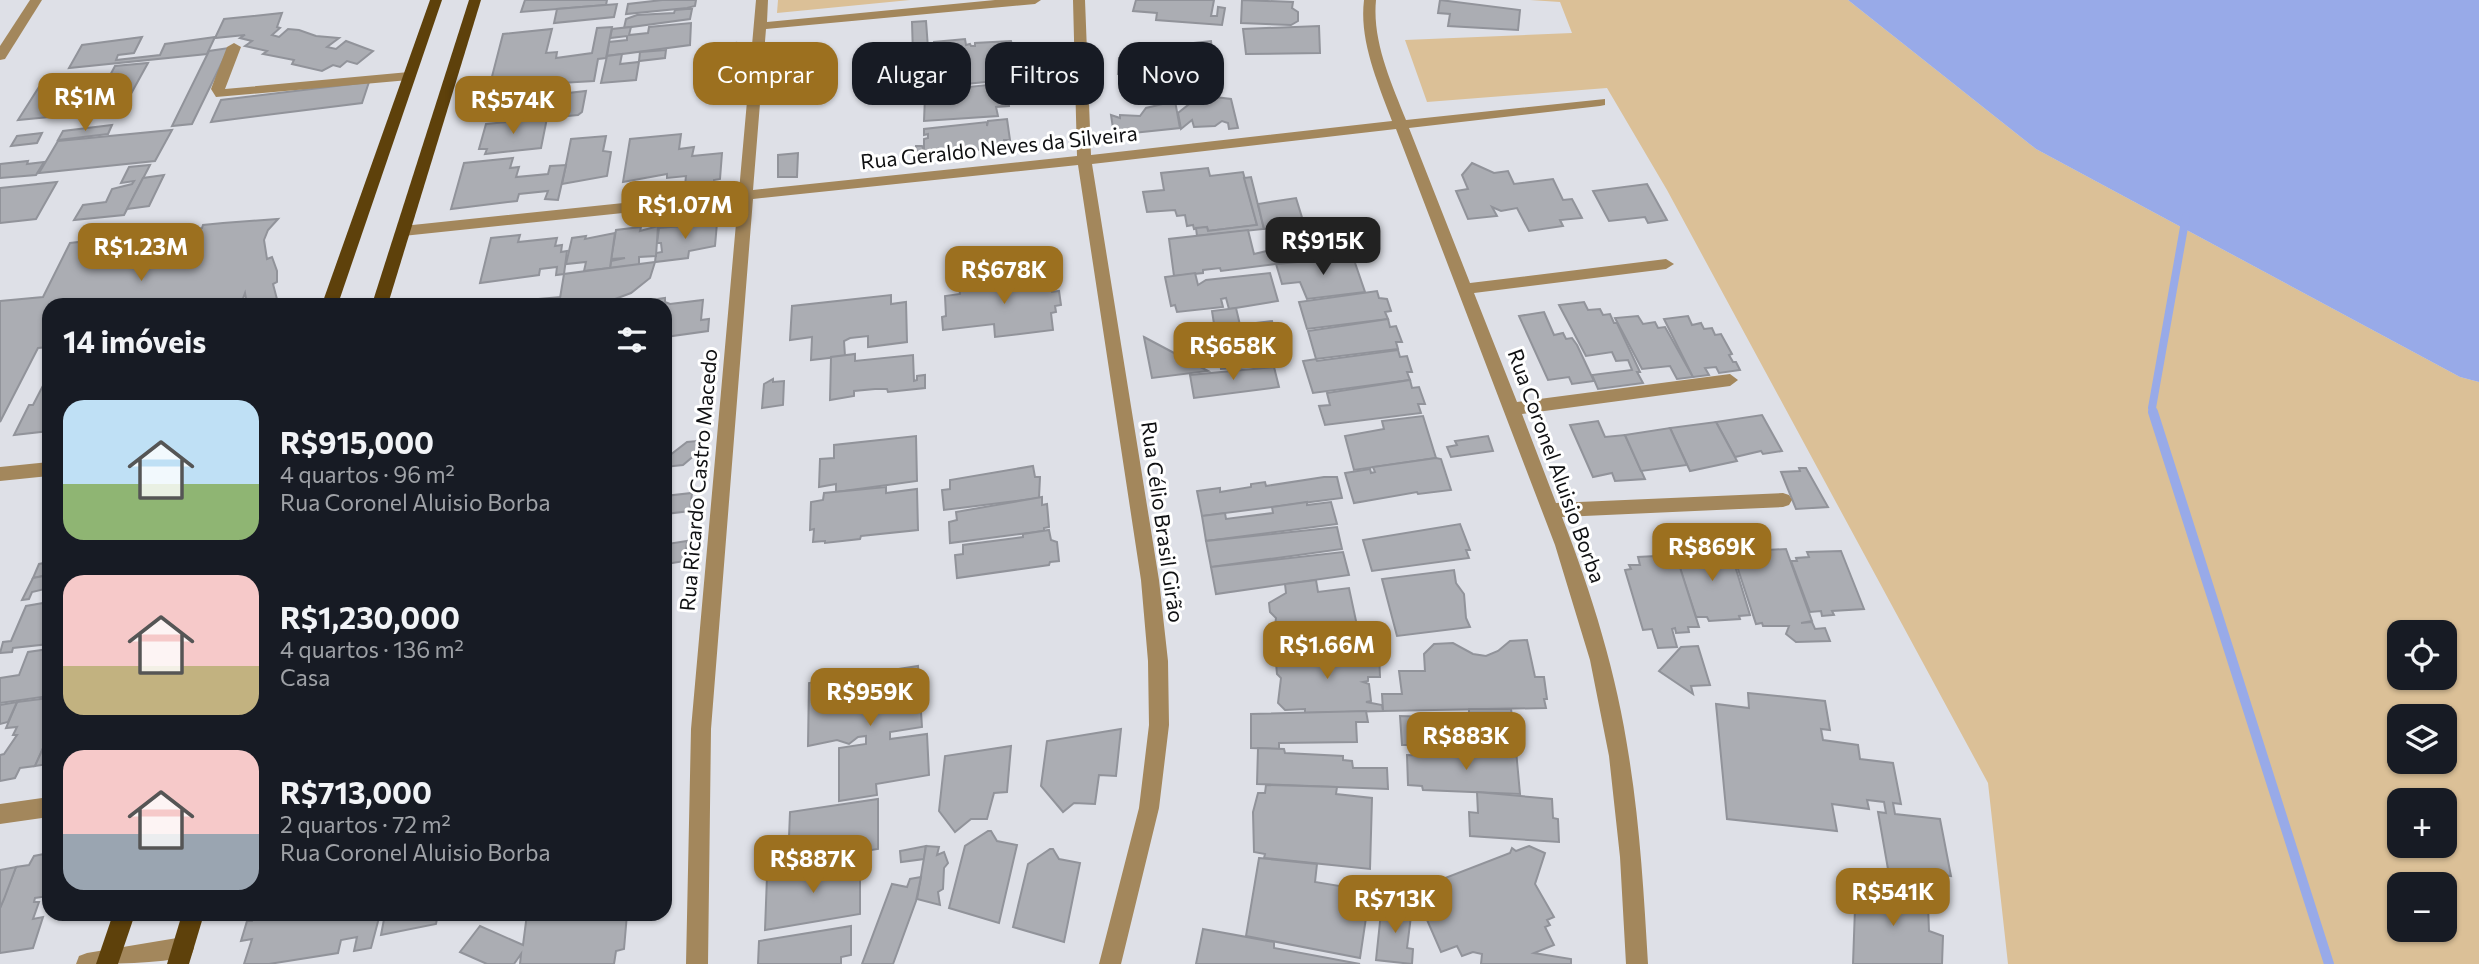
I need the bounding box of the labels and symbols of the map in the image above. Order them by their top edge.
pin: R$1M [44,74,126,133]
pin: R$574K [456,76,570,136]
street label: Rua Geraldo Neves da Silveira [859,120,1139,173]
pin: R$1.07M [620,182,750,241]
pin: R$915K [1266,218,1380,277]
pin: R$1.23M [76,224,206,283]
pin: R$678K [947,246,1061,306]
pin: R$658K [1176,322,1290,382]
street label: Rua Coronel Aluisio Borba [1503,345,1611,586]
street label: Rua Ricardo Castro Macedo [674,348,721,612]
street label: Rua Célio Brasil Girão [1137,420,1190,624]
pin: R$869K [1655,524,1769,583]
pin: R$1.66M [1262,622,1392,681]
pin: R$959K [813,668,927,728]
pin: R$883K [1409,712,1523,772]
pin: R$887K [756,836,870,895]
pin: R$541K [1836,869,1950,928]
pin: R$713K [1338,876,1452,935]

